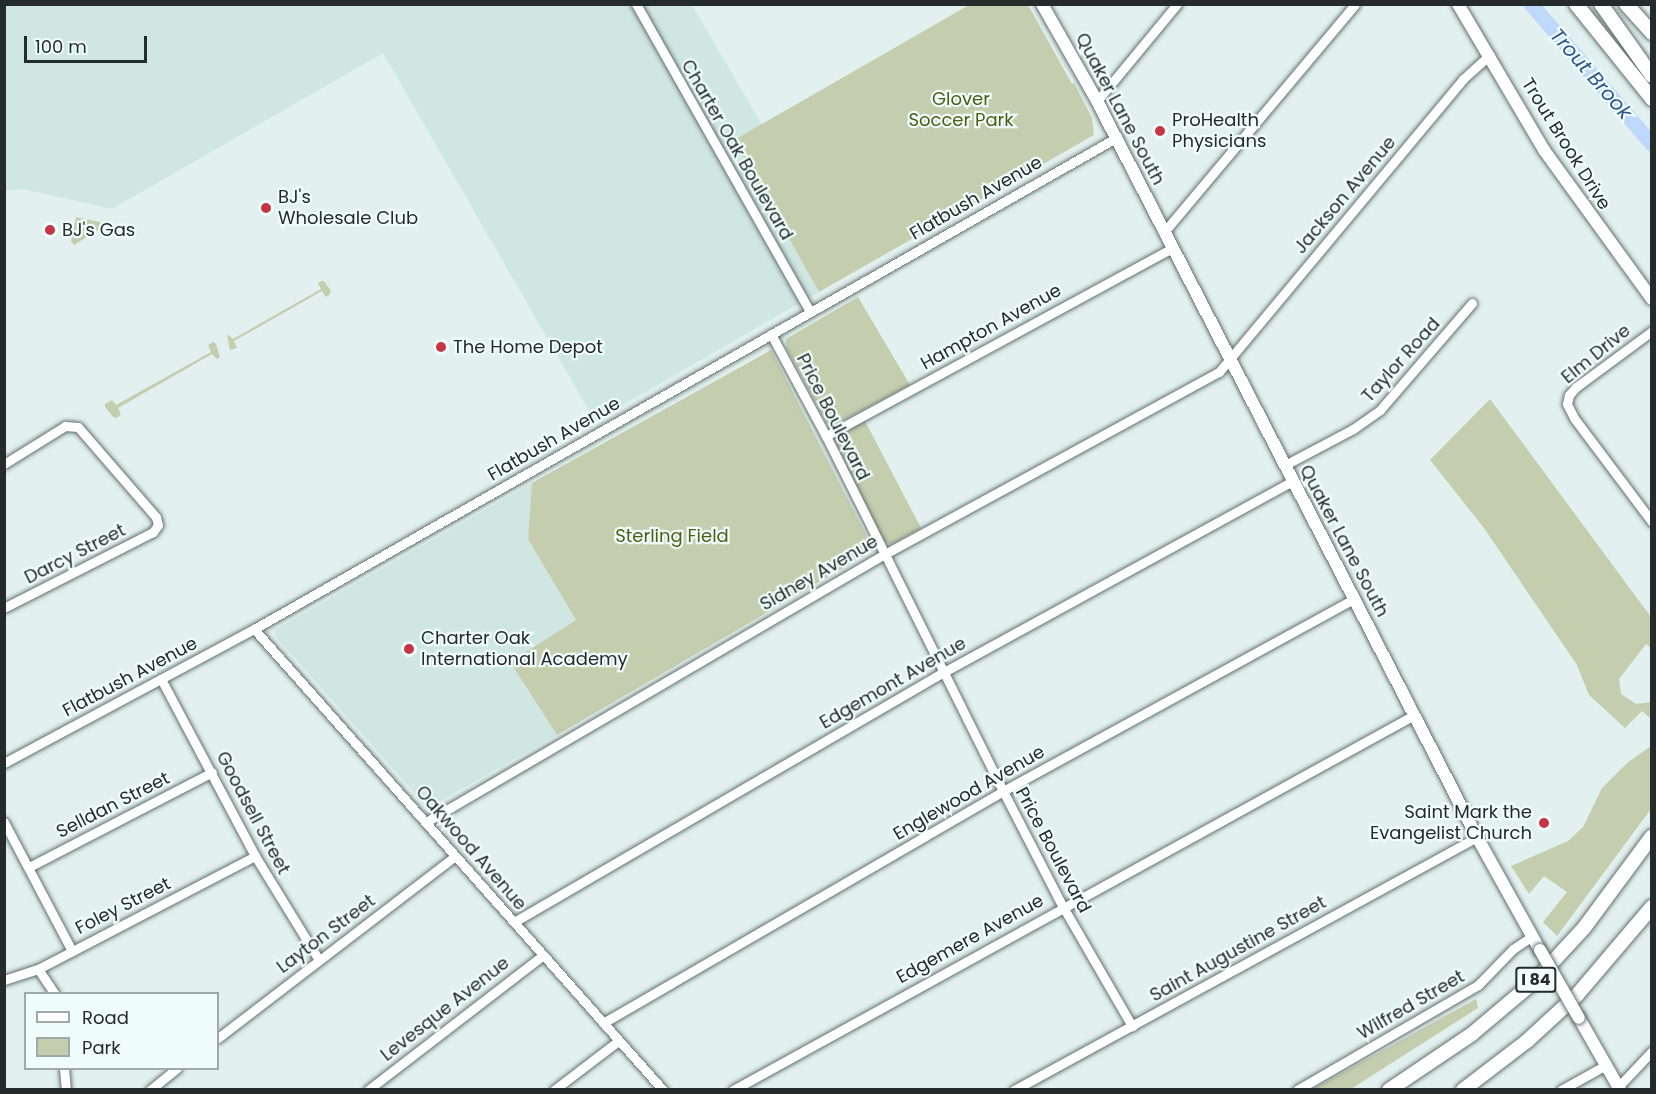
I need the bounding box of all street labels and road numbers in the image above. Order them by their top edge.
street label: Quaker Lane South [1071,29,1169,189]
street label: Charter Oak Boulevard [676,56,798,244]
street label: Trout Brook Drive [1517,74,1615,214]
street label: Jackson Avenue [1290,132,1400,258]
street label: Flatbush Avenue [906,151,1046,245]
street label: Hampton Avenue [917,279,1065,375]
street label: Taylor Road [1357,313,1445,407]
street label: Elm Drive [1557,320,1635,388]
street label: Price Boulevard [792,350,874,484]
street label: Flatbush Avenue [484,392,624,486]
street label: Quaker Lane South [1295,461,1393,621]
street label: Darcy Street [21,519,129,589]
street label: Sidney Avenue [756,531,882,615]
street label: Flatbush Avenue [59,632,201,722]
street label: Edgemont Avenue [816,632,970,734]
street label: Englewood Avenue [890,741,1048,845]
street label: Goodsell Street [212,748,294,878]
street label: Selldan Street [53,767,173,843]
street label: Oakwood Avenue [411,781,531,915]
street label: Price Boulevard [1011,783,1095,917]
street label: Foley Street [72,873,174,939]
street label: Layton Street [273,890,379,978]
street label: Edgemere Avenue [893,890,1047,988]
street label: Saint Augustine Street [1146,892,1330,1006]
street label: Levesque Avenue [377,952,513,1066]
street label: Wilfred Street [1354,966,1468,1044]
road number: I 84 [1515,967,1557,993]

